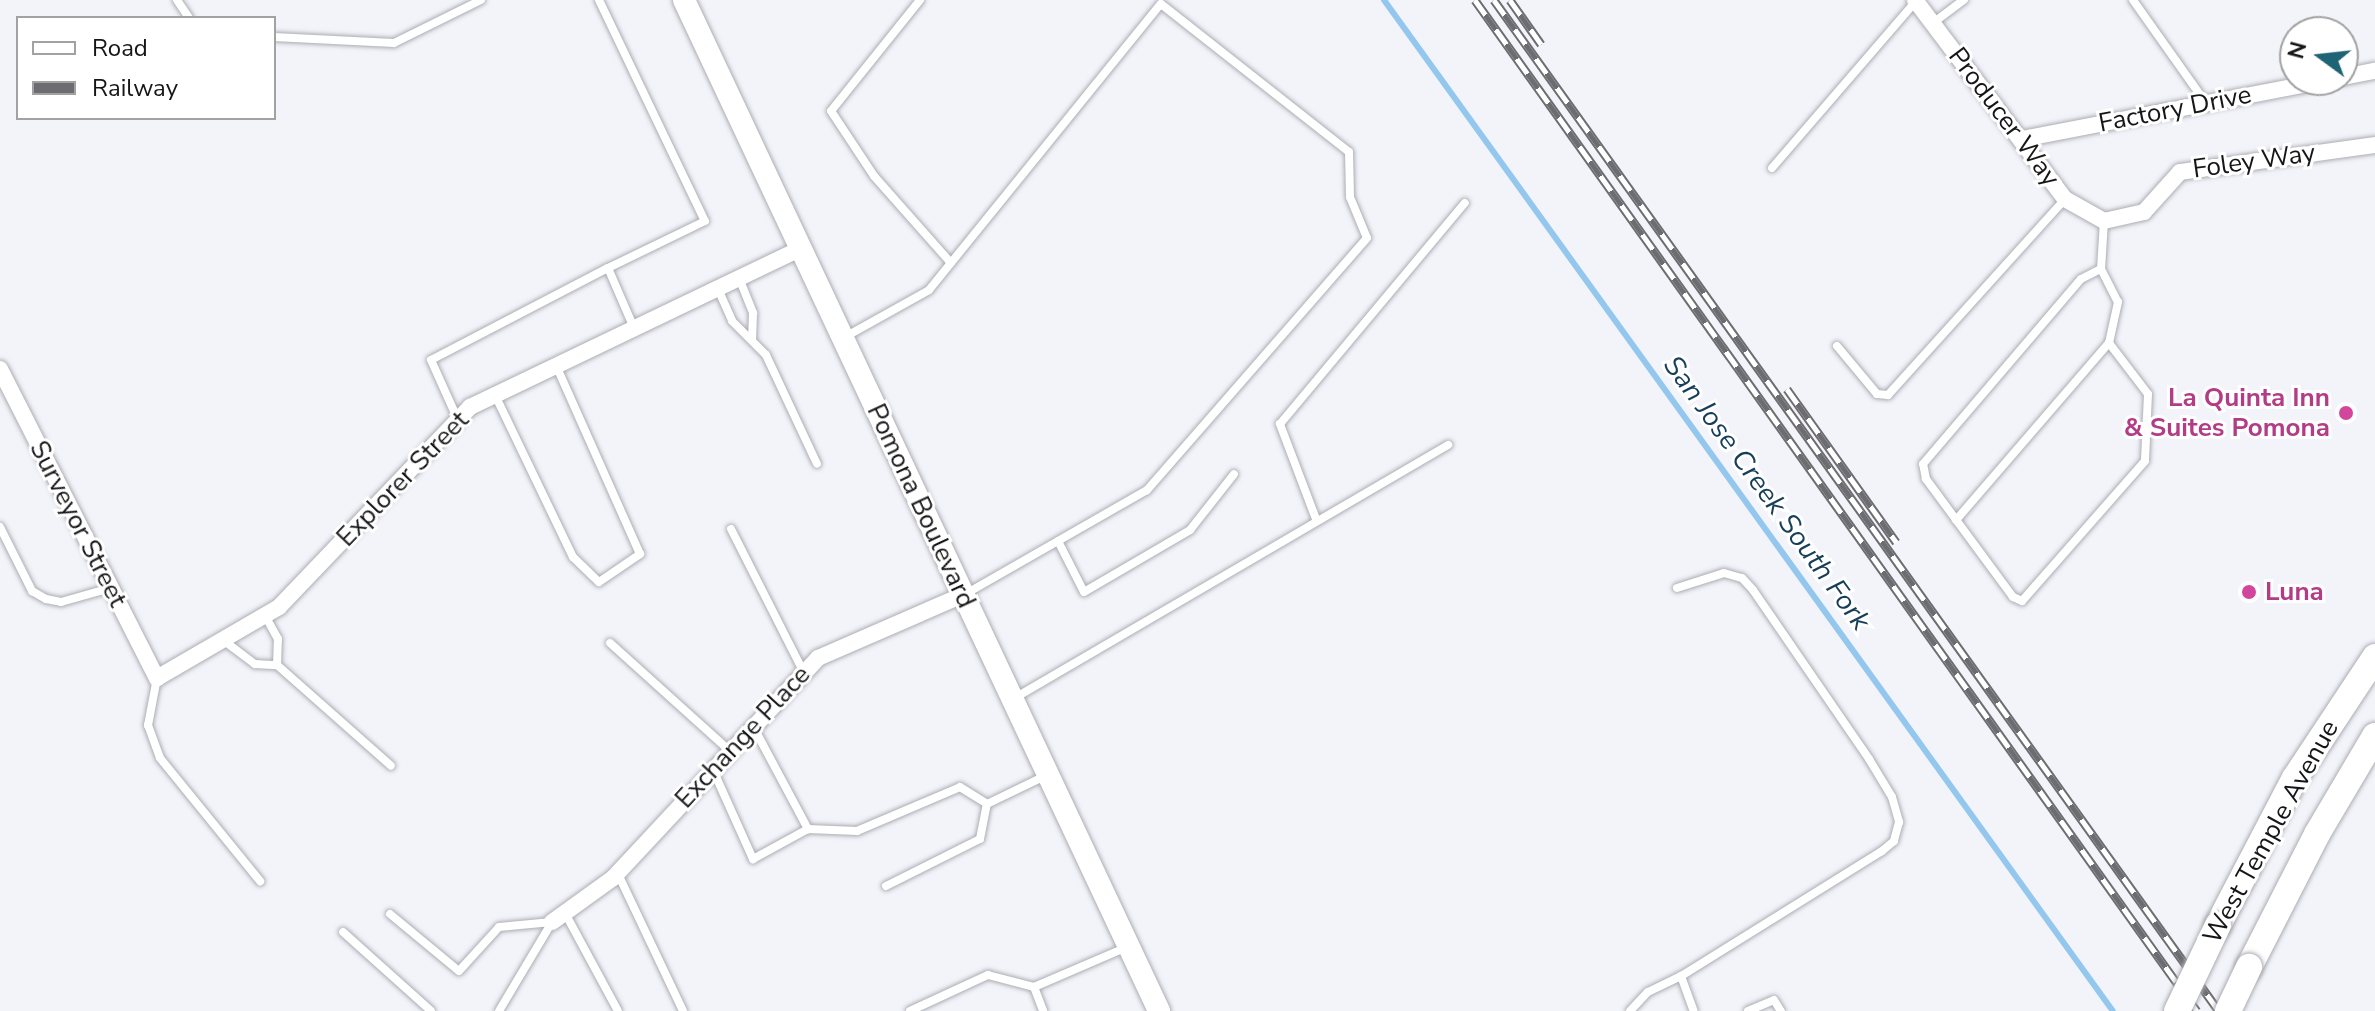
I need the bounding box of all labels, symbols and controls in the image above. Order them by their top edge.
legend [16,16,276,120]
north arrow [2279,16,2359,96]
text: Road [92,32,148,64]
text: N [2281,38,2314,62]
street label: Producer Way [1942,42,2066,192]
text: Railway [92,72,178,104]
street label: Factory Drive [2096,79,2254,139]
street label: Foley Way [2191,137,2317,185]
water label: San Jose Creek South Fork [1656,349,1878,637]
place label: La Quinta Inn & Suites Pomona [2124,382,2330,444]
street label: Pomona Boulevard [860,399,982,613]
marker: La Quinta Inn & Suites Pomona [2337,404,2355,422]
street label: Explorer Street [331,405,475,553]
street label: Surveyor Street [23,436,133,612]
place label: Luna [2265,576,2324,608]
marker: Luna [2240,583,2258,601]
street label: Exchange Place [669,659,817,815]
street label: West Temple Avenue [2197,715,2345,949]

